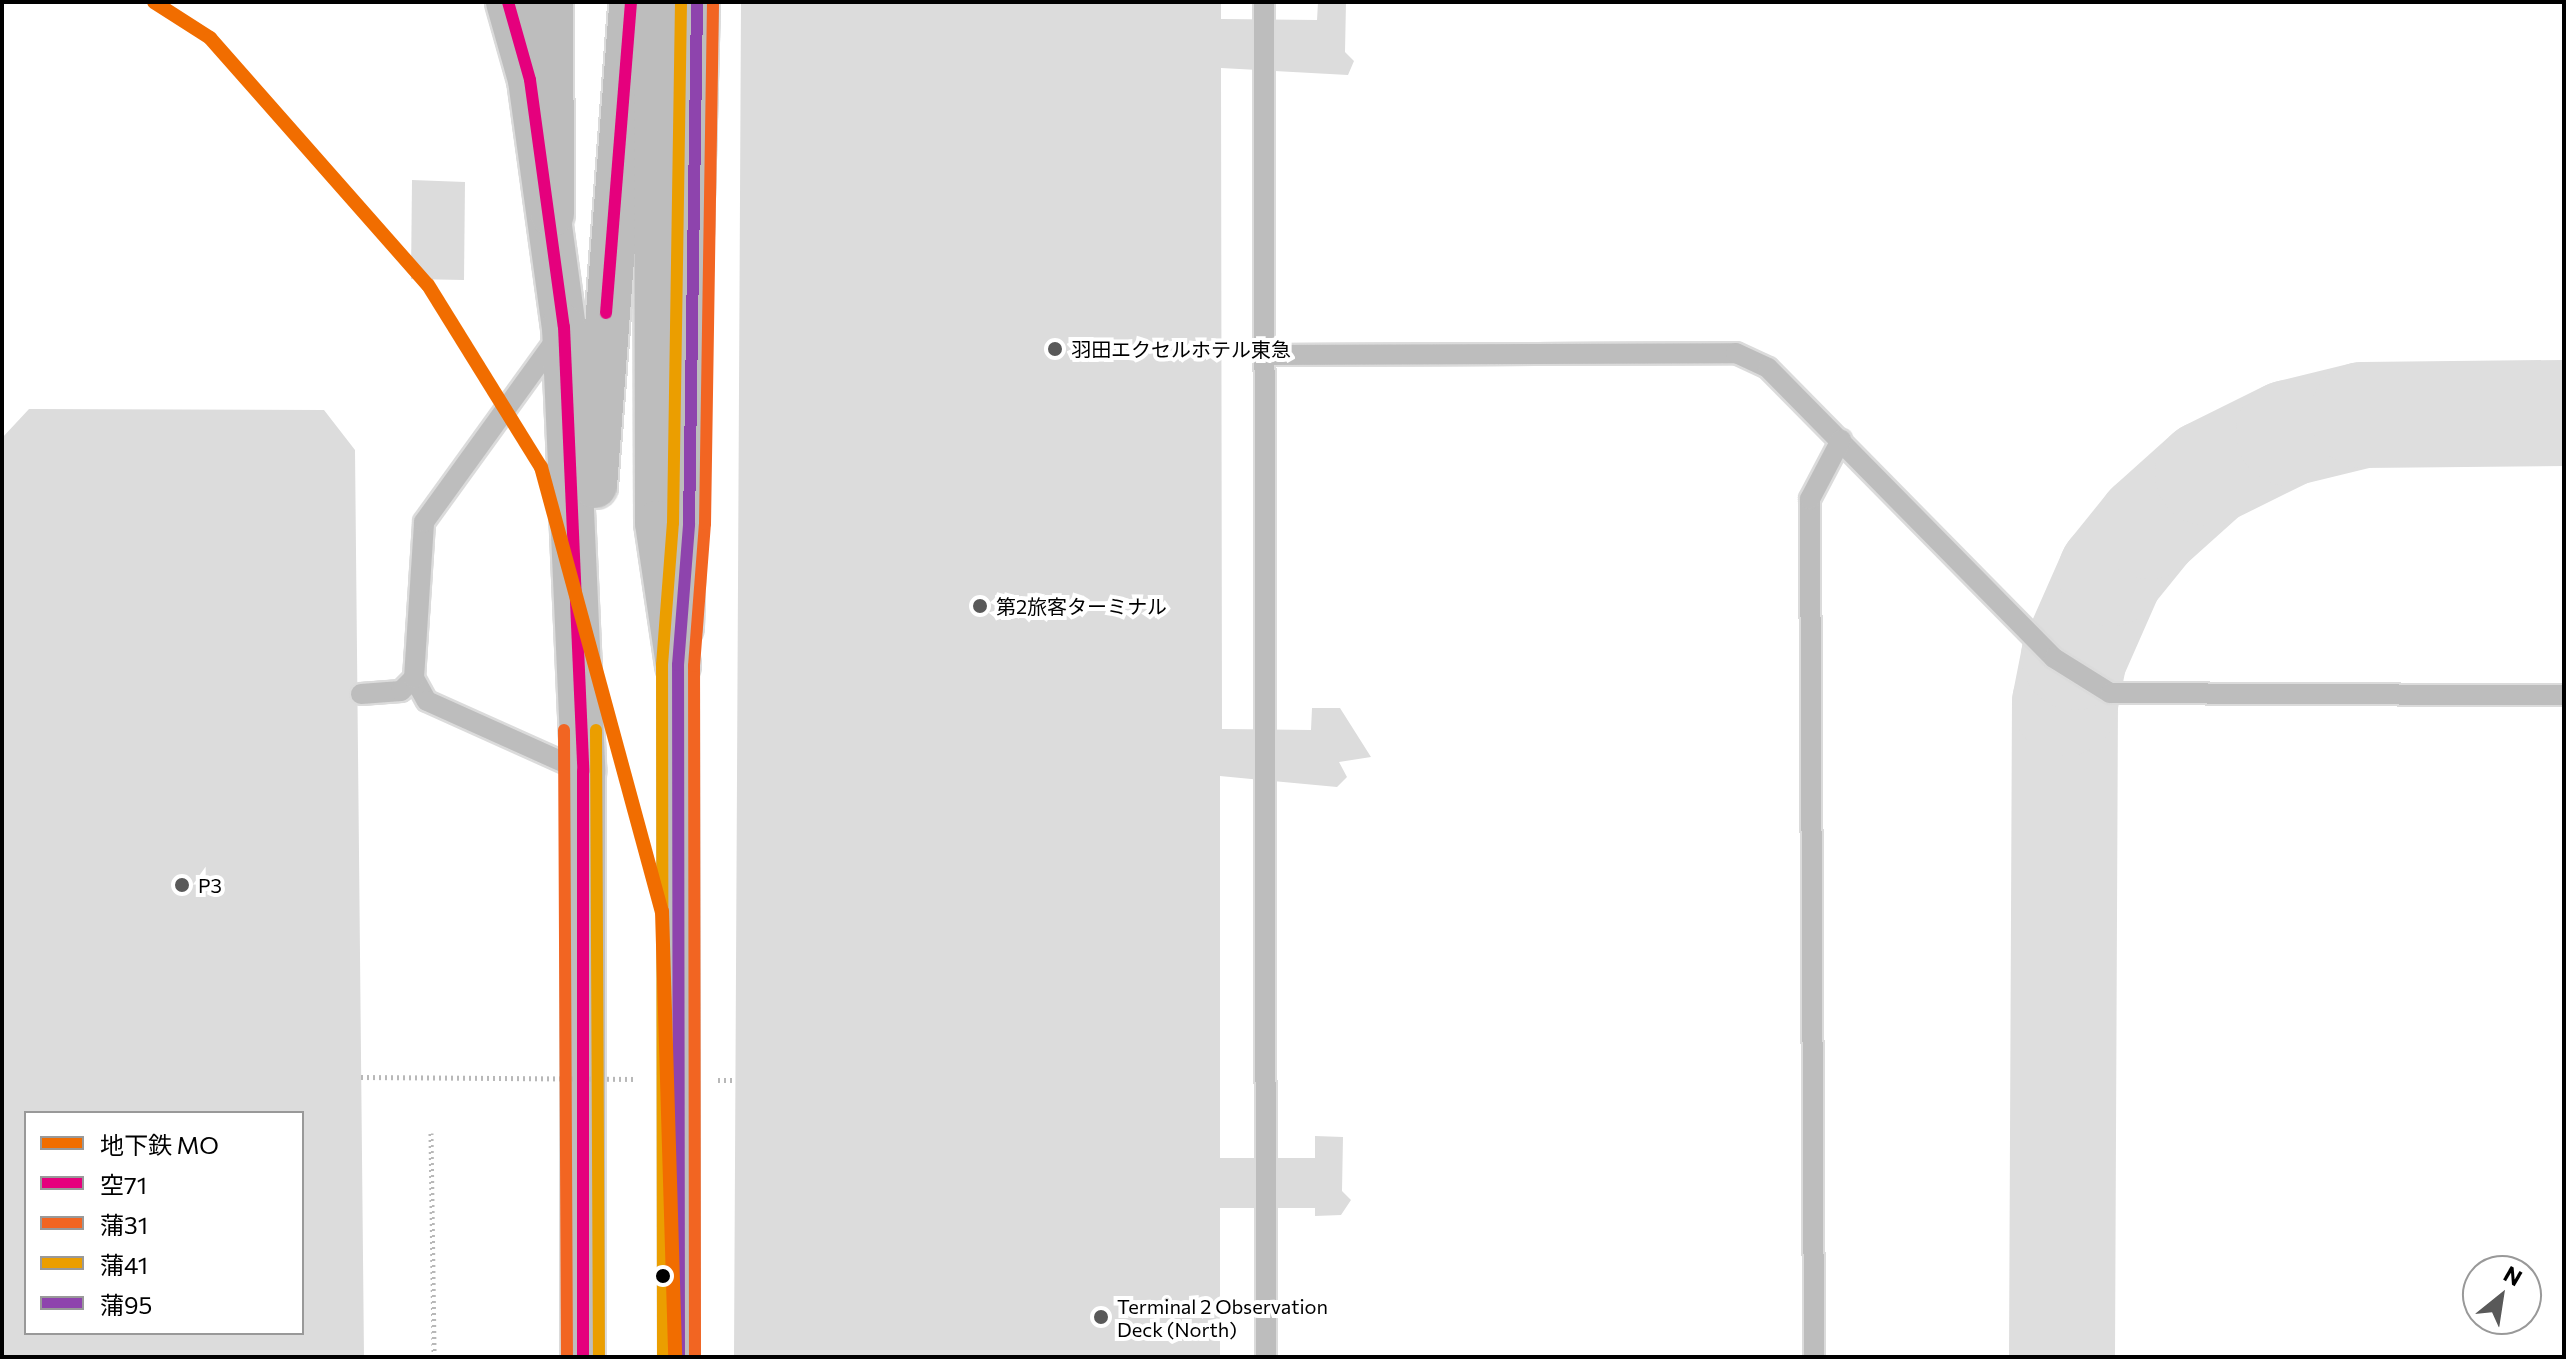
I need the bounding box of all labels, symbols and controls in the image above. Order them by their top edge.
place label: 羽田エクセルホテル東急 [1071,337,1291,361]
marker: 羽田エクセルホテル東急 [1046,340,1064,358]
place label: 第2旅客ターミナル [996,594,1167,618]
marker: 第2旅客ターミナル [971,597,989,615]
place label: P3 [198,873,222,897]
marker: P3 [173,876,191,894]
legend [24,1111,304,1335]
text: 地下鉄 MO [100,1130,219,1159]
text: 空71 [100,1170,147,1199]
text: 蒲31 [100,1210,148,1239]
text: 蒲41 [100,1250,148,1279]
north arrow [2462,1255,2542,1335]
text: N [2499,1260,2527,1291]
unlabelled marker [655,1268,671,1284]
text: 蒲95 [100,1290,152,1319]
place label: Terminal 2 Observation Deck (North) [1117,1294,1328,1341]
marker: Terminal 2 Observation Deck (North) [1092,1308,1110,1326]

